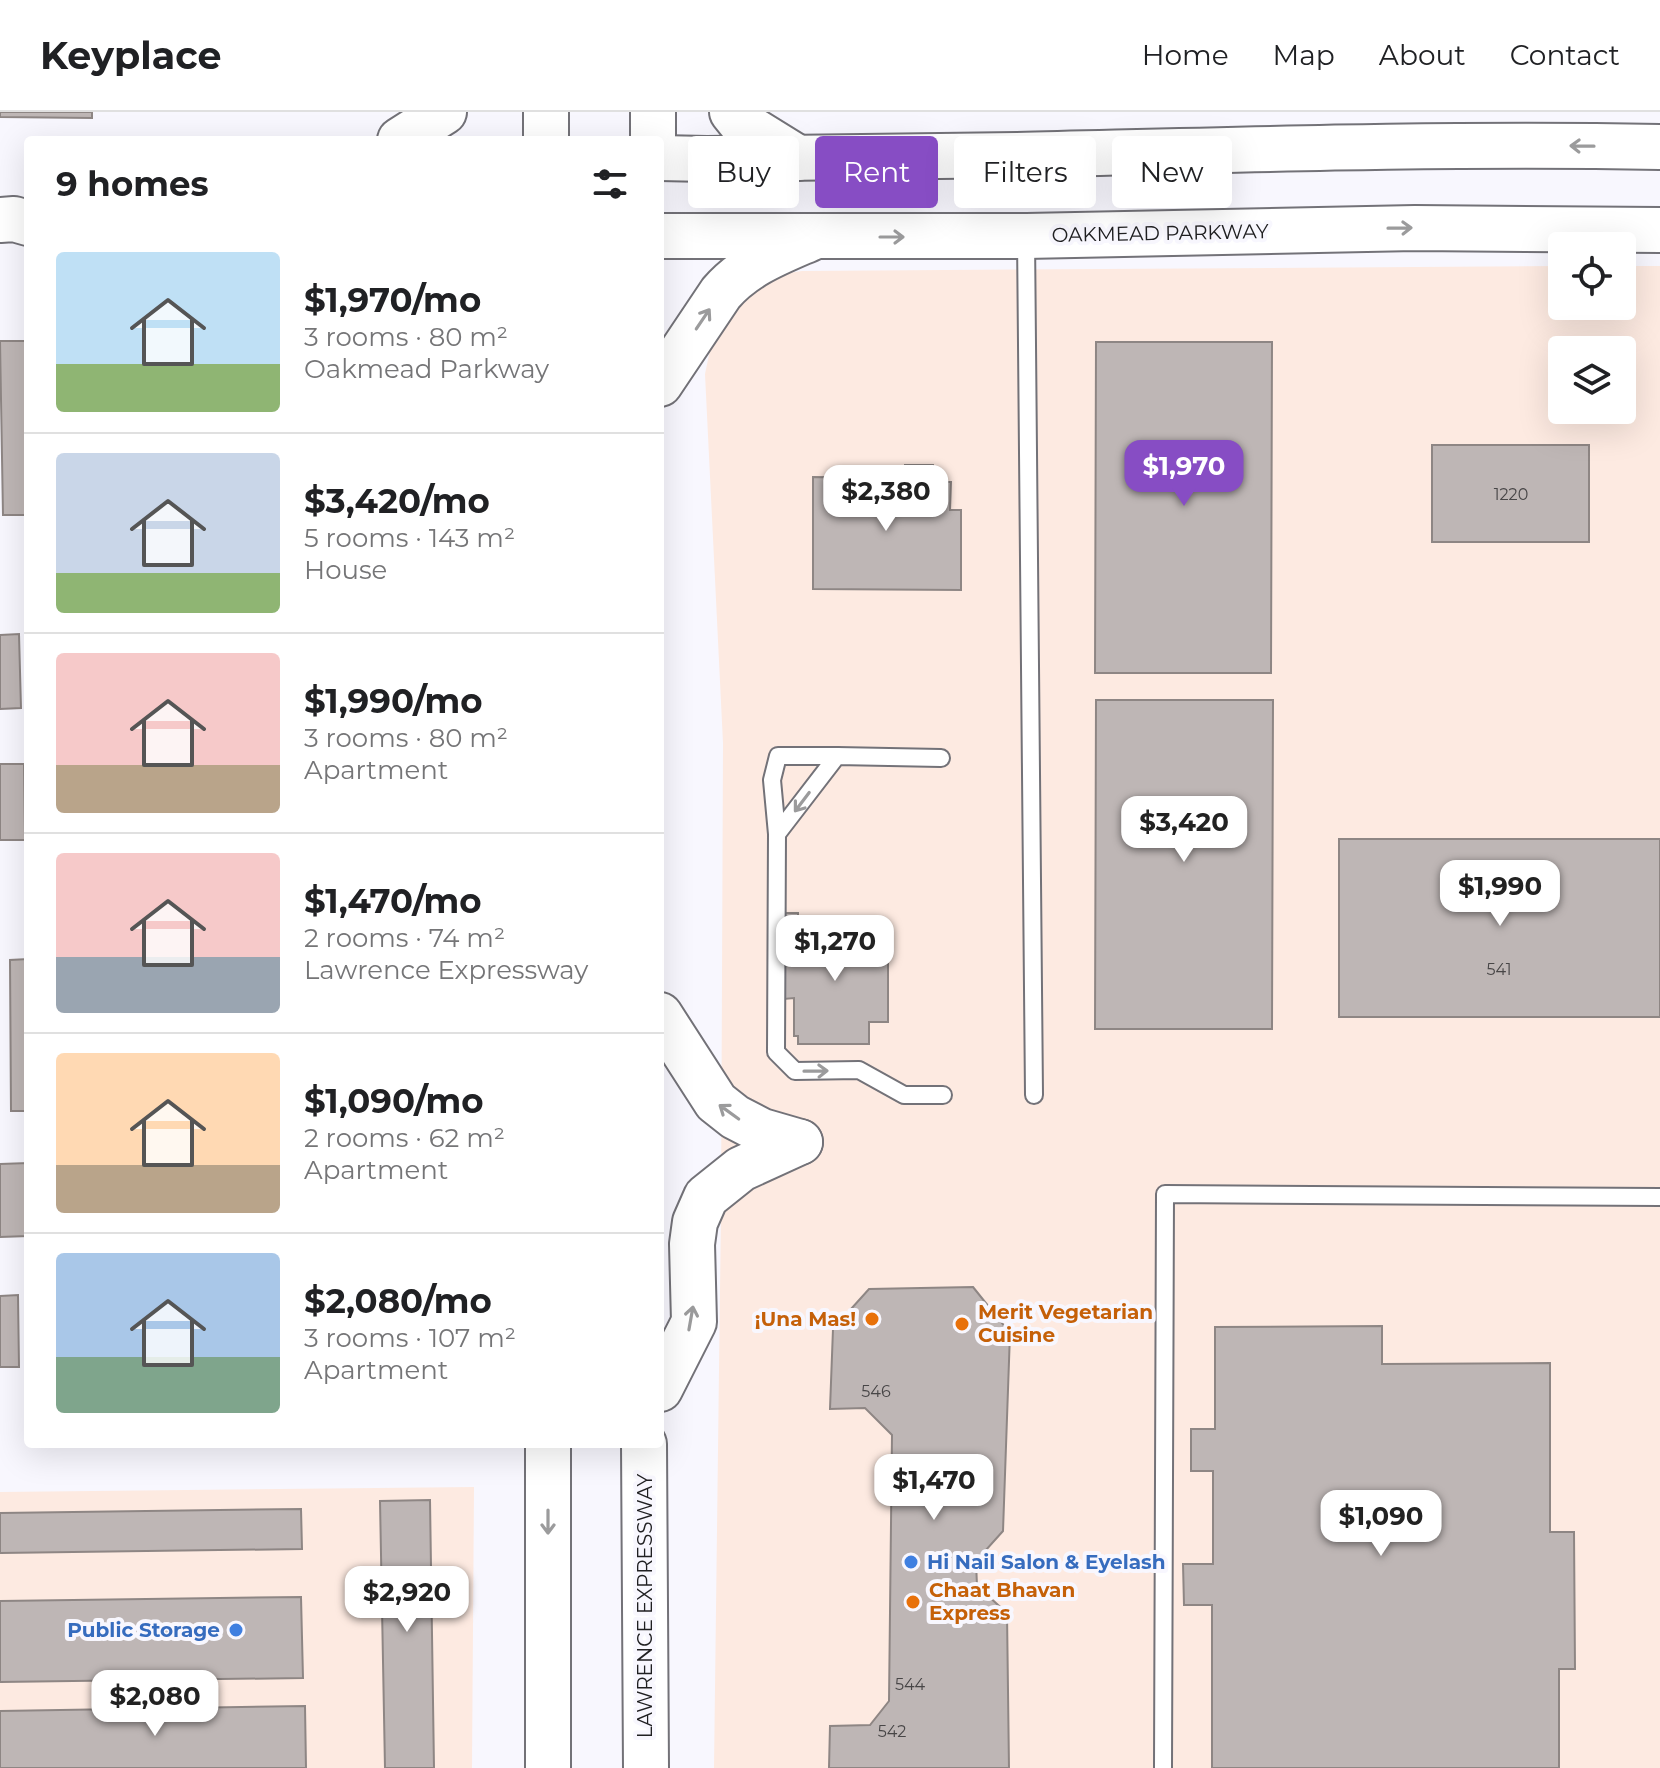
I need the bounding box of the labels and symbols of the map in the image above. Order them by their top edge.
one-way arrow [1569,138,1596,154]
street label: OAKMEAD PARKWAY [1051,219,1269,247]
one-way arrow [1386,220,1413,236]
one-way arrow [878,229,905,245]
one-way arrow [696,308,712,331]
pin: $1,970 [1119,440,1249,508]
pin: $2,380 [821,465,951,533]
house number: 1220 [1494,485,1528,504]
one-way arrow [793,791,810,812]
pin: $3,420 [1119,796,1249,864]
pin: $1,990 [1435,860,1565,928]
pin: $1,270 [770,915,900,983]
house number: 541 [1486,960,1512,979]
one-way arrow [802,1063,829,1079]
one-way arrow [719,1103,740,1120]
place label: Merit Vegetarian Cuisine [978,1300,1153,1347]
one-way arrow [684,1306,699,1331]
place label: ¡Una Mas! [755,1307,856,1331]
marker: ¡Una Mas! [863,1310,881,1328]
marker: Merit Vegetarian Cuisine [953,1315,971,1333]
house number: 546 [861,1382,891,1401]
pin: $1,470 [869,1454,999,1522]
street label: LAWRENCE EXPRESSWAY [633,1474,657,1738]
pin: $1,090 [1316,1490,1446,1558]
one-way arrow [540,1508,556,1535]
place label: Hi Nail Salon & Eyelash [927,1550,1165,1574]
marker: Hi Nail Salon & Eyelash [902,1553,920,1571]
pin: $2,920 [342,1566,472,1634]
place label: Chaat Bhavan Express [929,1578,1075,1625]
marker: Chaat Bhavan Express [904,1593,922,1611]
place label: Public Storage [67,1618,220,1642]
marker: Public Storage [227,1621,245,1639]
pin: $2,080 [90,1670,220,1738]
house number: 544 [895,1675,926,1694]
house number: 542 [878,1722,906,1741]

